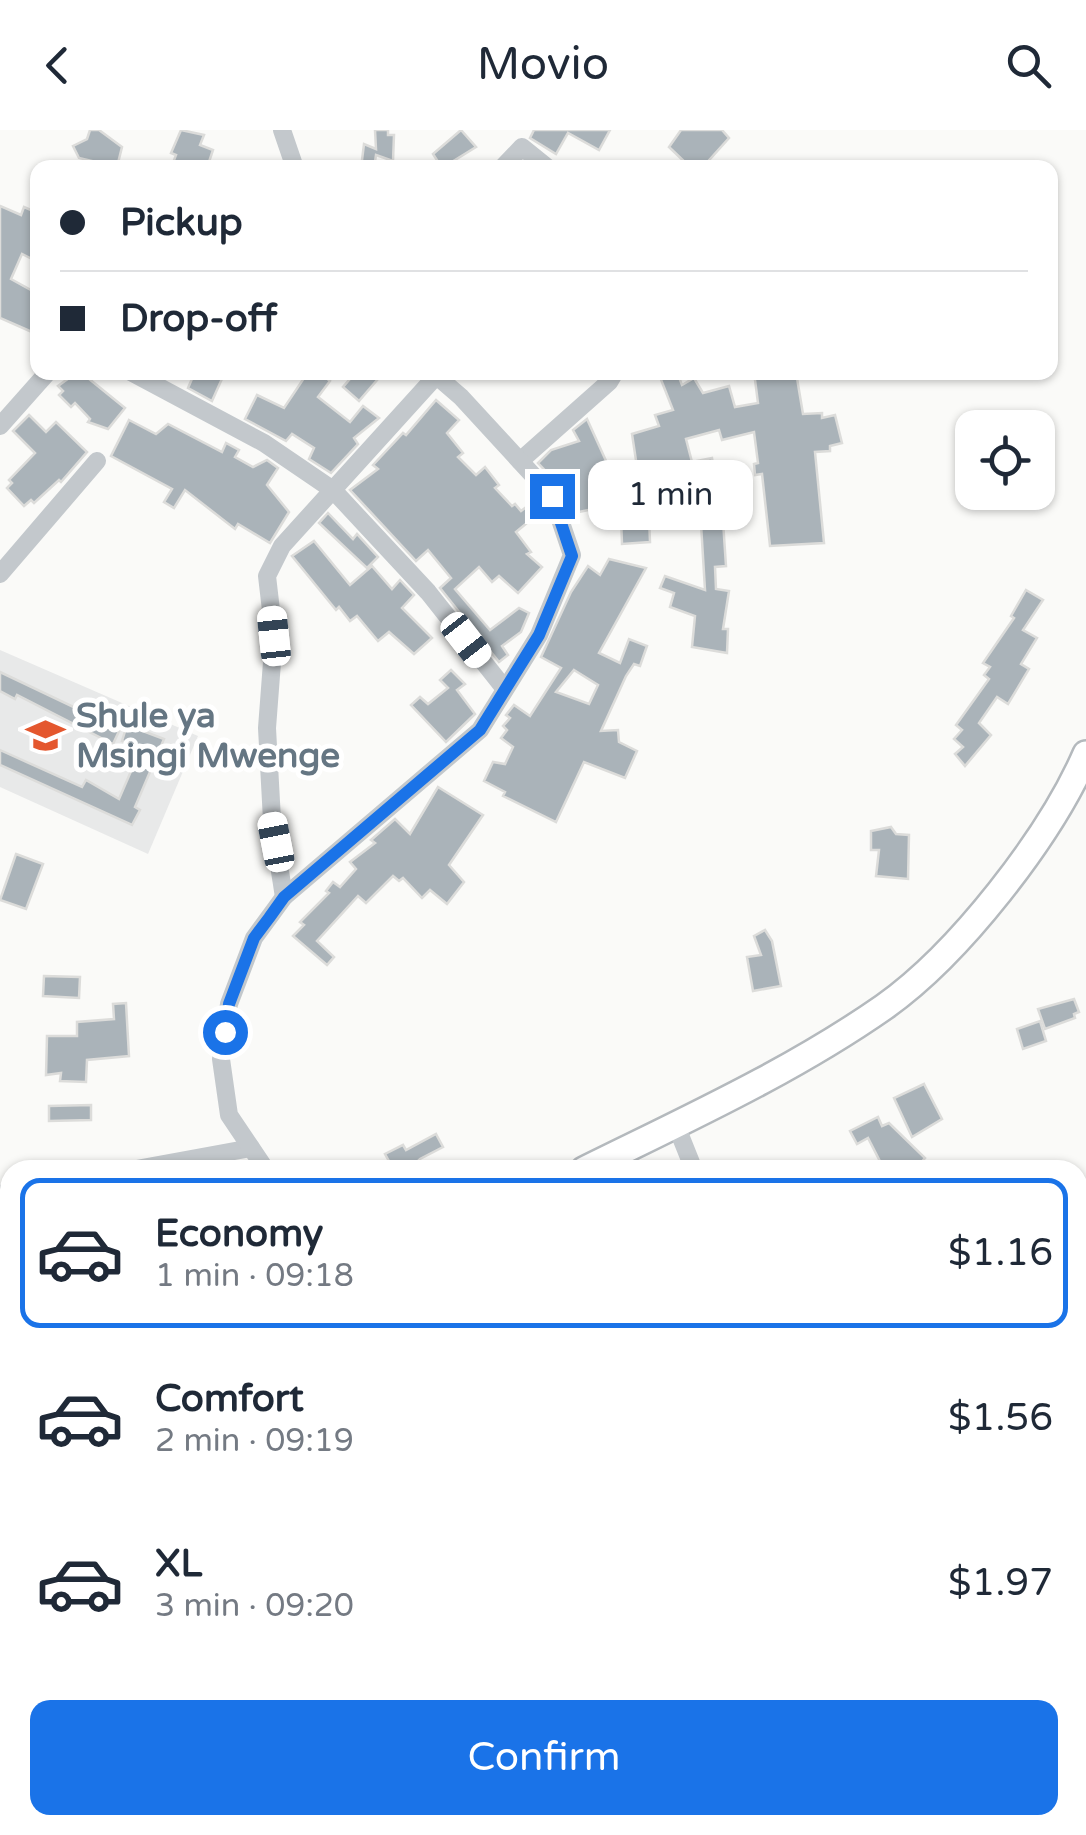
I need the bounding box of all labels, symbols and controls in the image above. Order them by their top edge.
icon: back [30,38,85,93]
text: Movio [477,38,609,92]
icon: search [1001,38,1056,93]
text: Pickup [120,200,243,246]
text: Drop-off [120,296,277,342]
map controls [955,410,1055,510]
button: locate [955,410,1055,510]
callout: 1 min [587,461,752,531]
route end [530,474,575,519]
text: 1 min [628,476,713,514]
car [256,605,292,667]
car [436,607,496,673]
place label: Shule ya Msingi Mwenge [76,695,340,777]
school or university icon: Shule ya Msingi Mwenge [25,715,67,757]
car [256,810,296,874]
route start [203,1010,248,1055]
icon: car [35,1208,125,1298]
text: Economy [155,1211,323,1257]
text: $1.16 [948,1230,1053,1276]
text: 1 min · 09:18 [155,1257,354,1295]
icon: car [35,1373,125,1463]
text: Comfort [155,1376,304,1422]
text: $1.56 [948,1395,1053,1441]
text: 2 min · 09:19 [155,1422,354,1460]
icon: car [35,1538,125,1628]
text: XL [155,1541,202,1587]
text: $1.97 [948,1560,1053,1606]
text: 3 min · 09:20 [155,1587,354,1625]
button: Confirm [30,1700,1058,1815]

